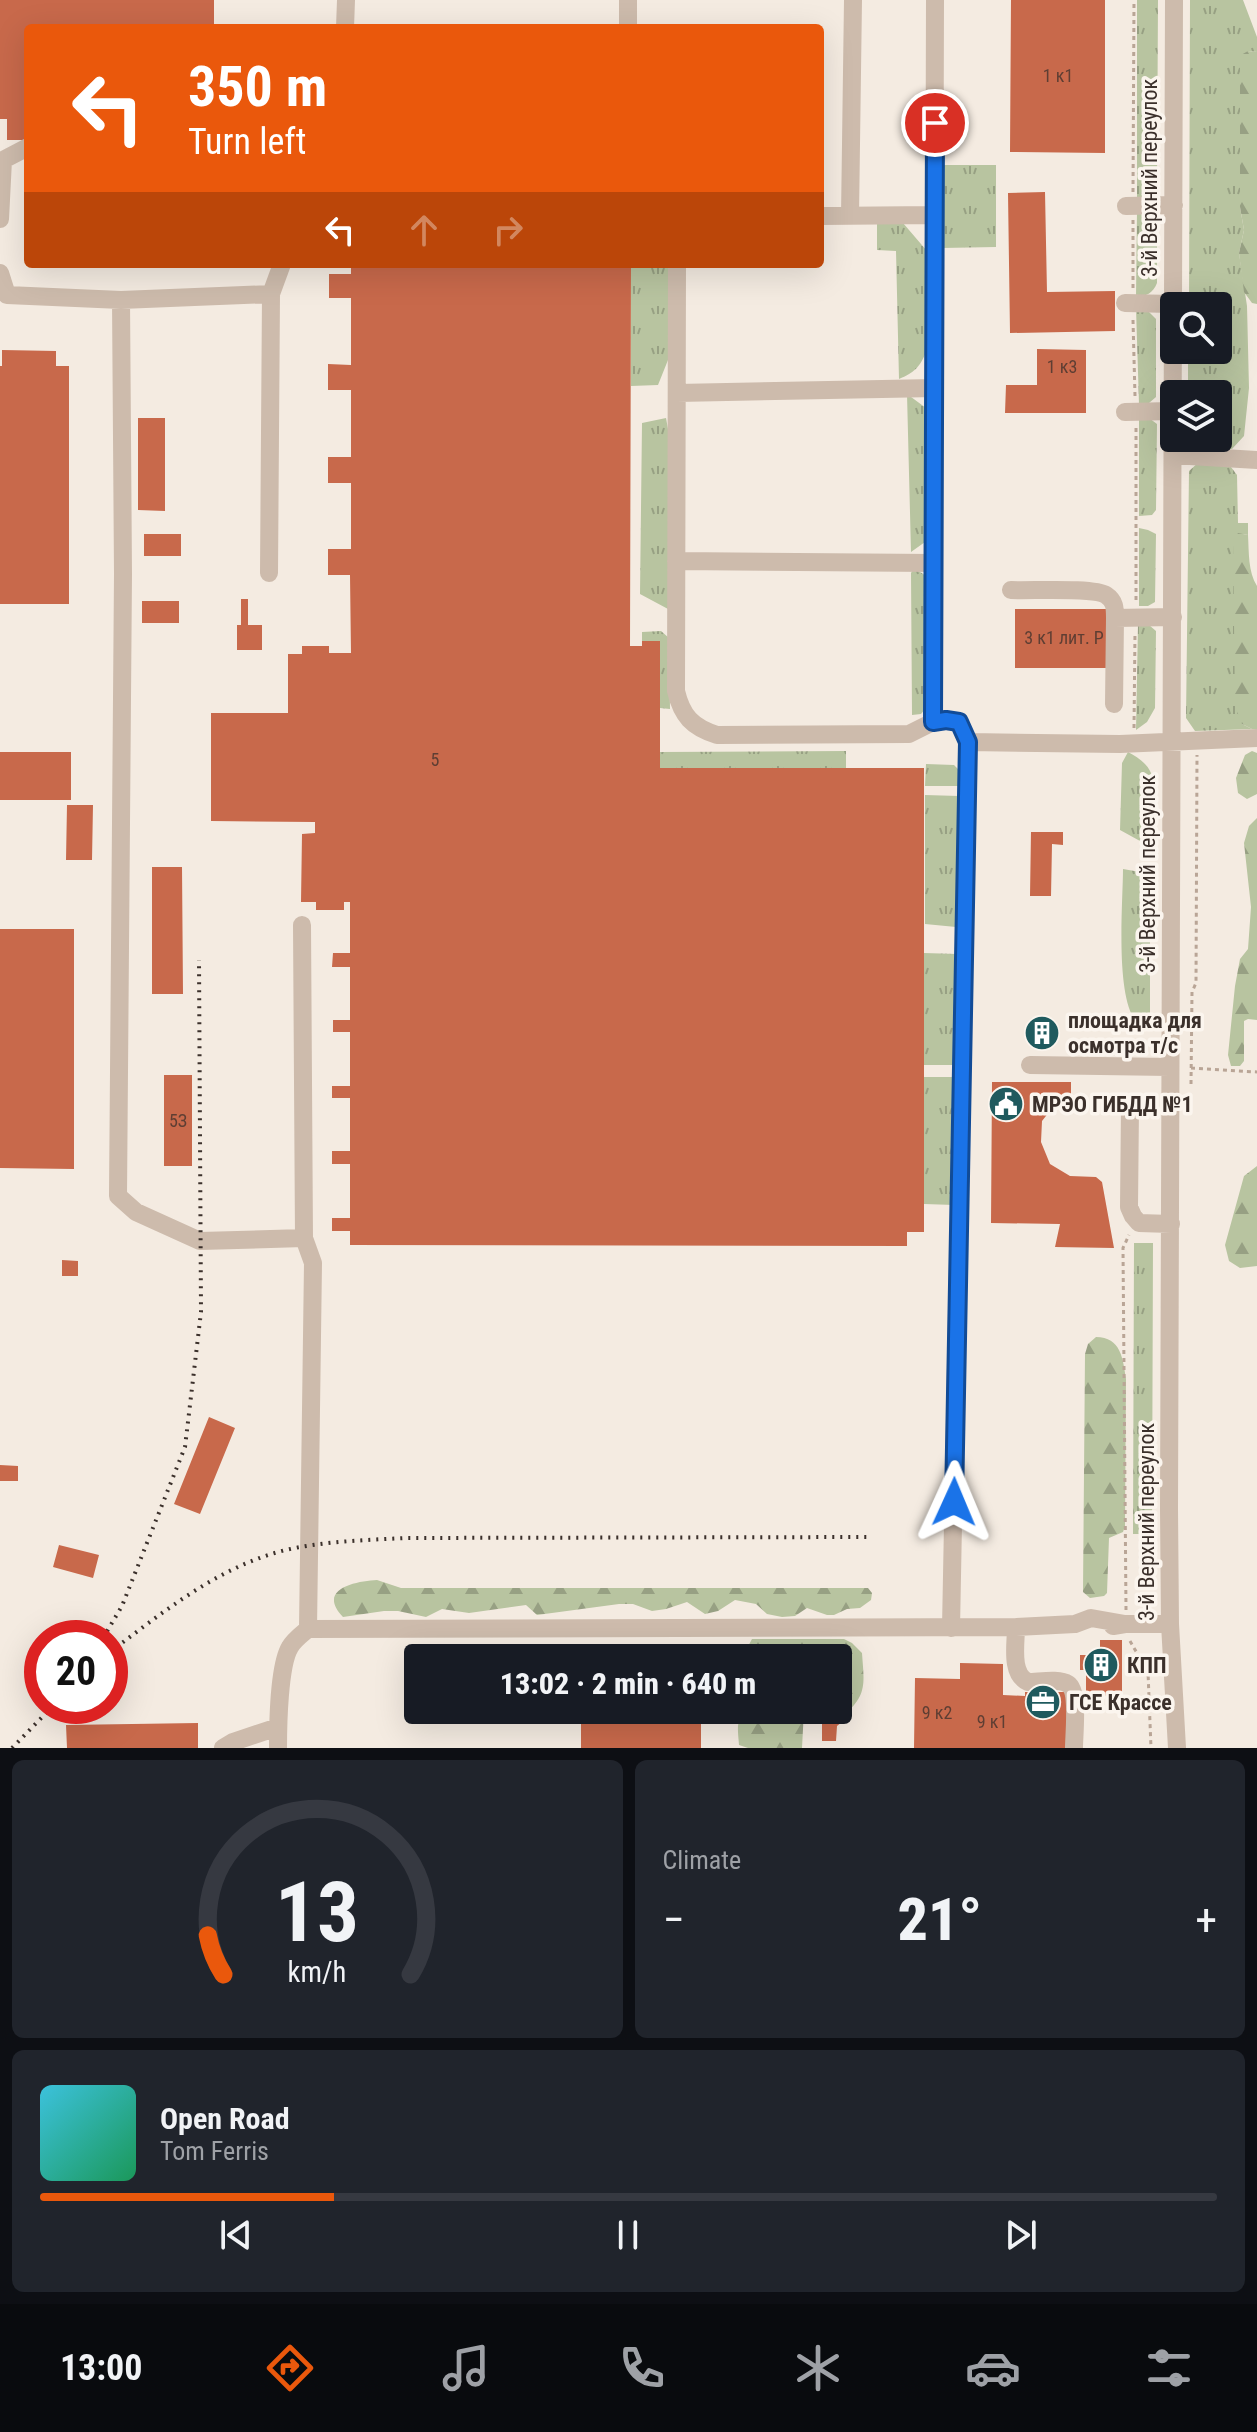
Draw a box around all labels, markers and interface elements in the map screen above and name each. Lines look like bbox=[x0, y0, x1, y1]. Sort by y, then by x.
text: 350 m bbox=[188, 54, 327, 120]
icon: left bbox=[56, 56, 160, 160]
house number: 1 к1 bbox=[1043, 65, 1073, 86]
street label: 3-й Верхний переулок bbox=[1137, 79, 1162, 277]
pin bbox=[901, 89, 969, 157]
icon: arrive bbox=[913, 101, 957, 145]
text: Turn left bbox=[188, 121, 306, 163]
icon: left bbox=[318, 208, 362, 252]
icon: ahead bbox=[402, 208, 446, 252]
icon: right bbox=[486, 208, 530, 252]
map controls bbox=[1160, 292, 1232, 452]
button: search bbox=[1160, 292, 1232, 364]
house number: 1 к3 bbox=[1047, 356, 1077, 377]
button: layers bbox=[1160, 380, 1232, 452]
house number: 3 к1 лит. Р bbox=[1024, 627, 1104, 648]
house number: 5 bbox=[431, 749, 440, 770]
street label: 3-й Верхний переулок bbox=[1135, 775, 1160, 973]
place label: площадка для осмотра т/с bbox=[1068, 1008, 1202, 1058]
building icon: площадка для осмотра т/с bbox=[1023, 1014, 1061, 1052]
public building icon: МРЭО ГИБДД №1 bbox=[987, 1085, 1025, 1123]
place label: МРЭО ГИБДД №1 bbox=[1032, 1092, 1193, 1117]
house number: 5З bbox=[169, 1110, 187, 1131]
street label: 3-й Верхний переулок bbox=[1134, 1423, 1159, 1621]
position arrow bbox=[912, 1460, 996, 1544]
speed limit sign: 20 bbox=[24, 1620, 128, 1724]
building icon: КПП bbox=[1082, 1646, 1120, 1684]
place label: КПП bbox=[1127, 1653, 1166, 1678]
text: 13:02 · 2 min · 640 m bbox=[500, 1666, 756, 1701]
office icon: ГСЕ Крассе bbox=[1024, 1683, 1062, 1721]
place label: ГСЕ Крассе bbox=[1069, 1690, 1172, 1715]
house number: 9 к2 bbox=[922, 1702, 952, 1723]
house number: 9 к1 bbox=[977, 1711, 1007, 1732]
text: Climate bbox=[663, 1845, 741, 1875]
text: 13 bbox=[275, 1864, 359, 1961]
text: 21° bbox=[898, 1884, 982, 1955]
text: − bbox=[663, 1894, 685, 1946]
text: + bbox=[1195, 1894, 1217, 1946]
text: km/h bbox=[288, 1955, 347, 1989]
text: Open Road bbox=[160, 2101, 290, 2136]
text: Tom Ferris bbox=[160, 2136, 269, 2166]
icon: previous bbox=[214, 2213, 258, 2257]
icon: pause bbox=[606, 2213, 650, 2257]
icon: next bbox=[999, 2213, 1043, 2257]
icon: directions bbox=[262, 2340, 318, 2396]
icon: music bbox=[438, 2340, 494, 2396]
icon: phone bbox=[614, 2340, 670, 2396]
icon: climate bbox=[790, 2340, 846, 2396]
icon: car bbox=[965, 2340, 1021, 2396]
icon: filters bbox=[1141, 2340, 1197, 2396]
text: 13:00 bbox=[60, 2347, 143, 2389]

